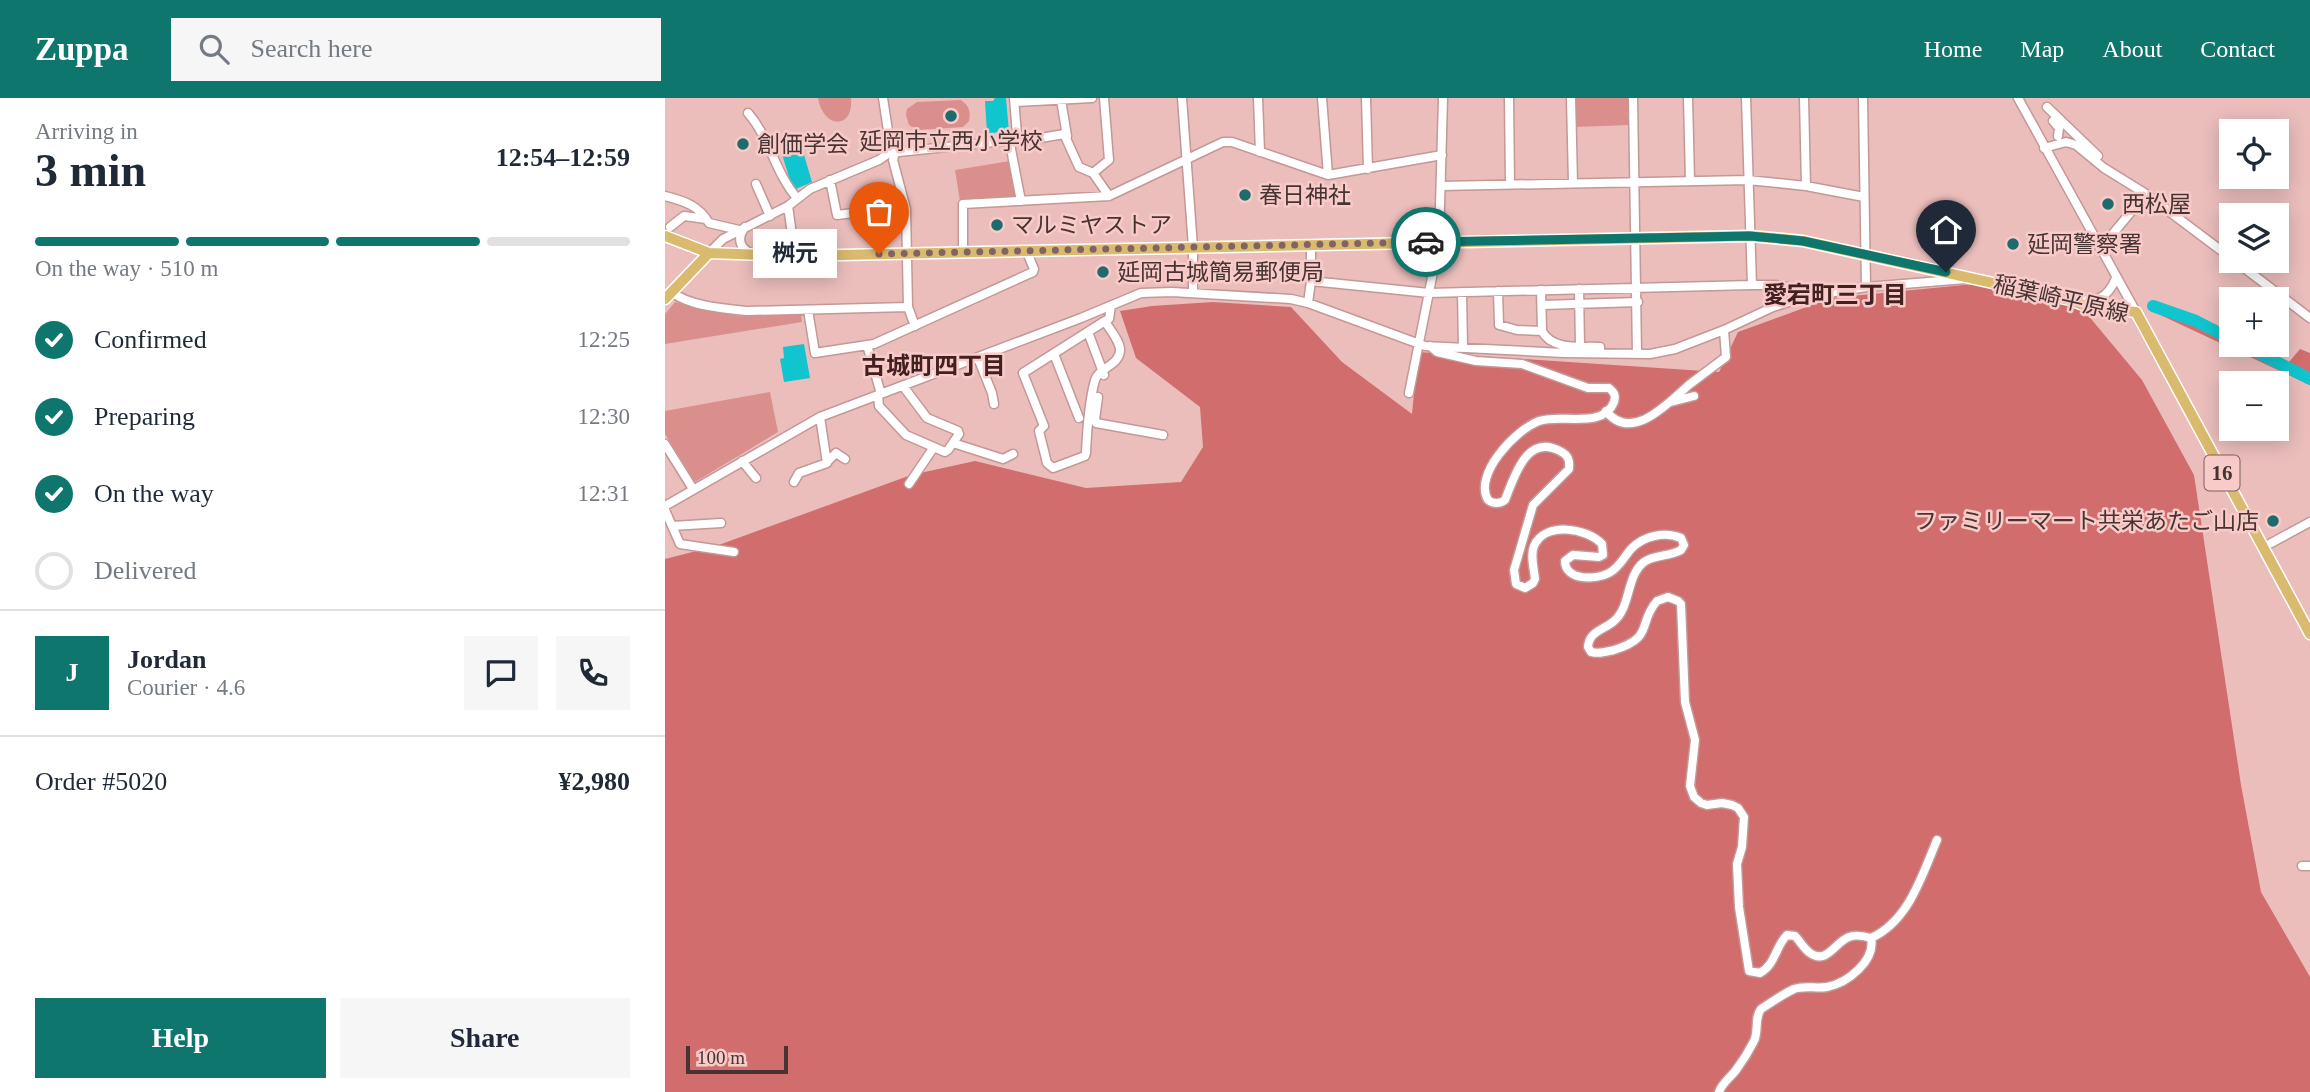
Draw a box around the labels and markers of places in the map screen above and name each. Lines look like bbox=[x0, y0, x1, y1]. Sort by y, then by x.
marker: 延岡市立西小学校 bbox=[943, 108, 959, 124]
place label: 延岡市立西小学校 bbox=[859, 129, 1043, 154]
place label: 創価学会 bbox=[757, 132, 849, 157]
marker: 創価学会 bbox=[735, 136, 751, 152]
pin bbox=[849, 182, 909, 254]
place label: 春日神社 bbox=[1259, 183, 1351, 208]
marker: 春日神社 bbox=[1237, 187, 1253, 203]
place label: 西松屋 bbox=[2122, 192, 2191, 217]
marker: 西松屋 bbox=[2100, 196, 2116, 212]
pin bbox=[1916, 200, 1976, 272]
place label: マルミヤストア bbox=[1011, 213, 1172, 238]
marker: マルミヤストア bbox=[989, 217, 1005, 233]
callout: 桝元 bbox=[753, 230, 837, 278]
place label: 延岡警察署 bbox=[2027, 232, 2142, 257]
marker: 延岡警察署 bbox=[2005, 236, 2021, 252]
place label: 延岡古城簡易郵便局 bbox=[1117, 260, 1324, 285]
marker: 延岡古城簡易郵便局 bbox=[1095, 264, 1111, 280]
place label: ファミリーマート共栄あたご山店 bbox=[1914, 509, 2259, 534]
marker: ファミリーマート共栄あたご山店 bbox=[2265, 513, 2281, 529]

